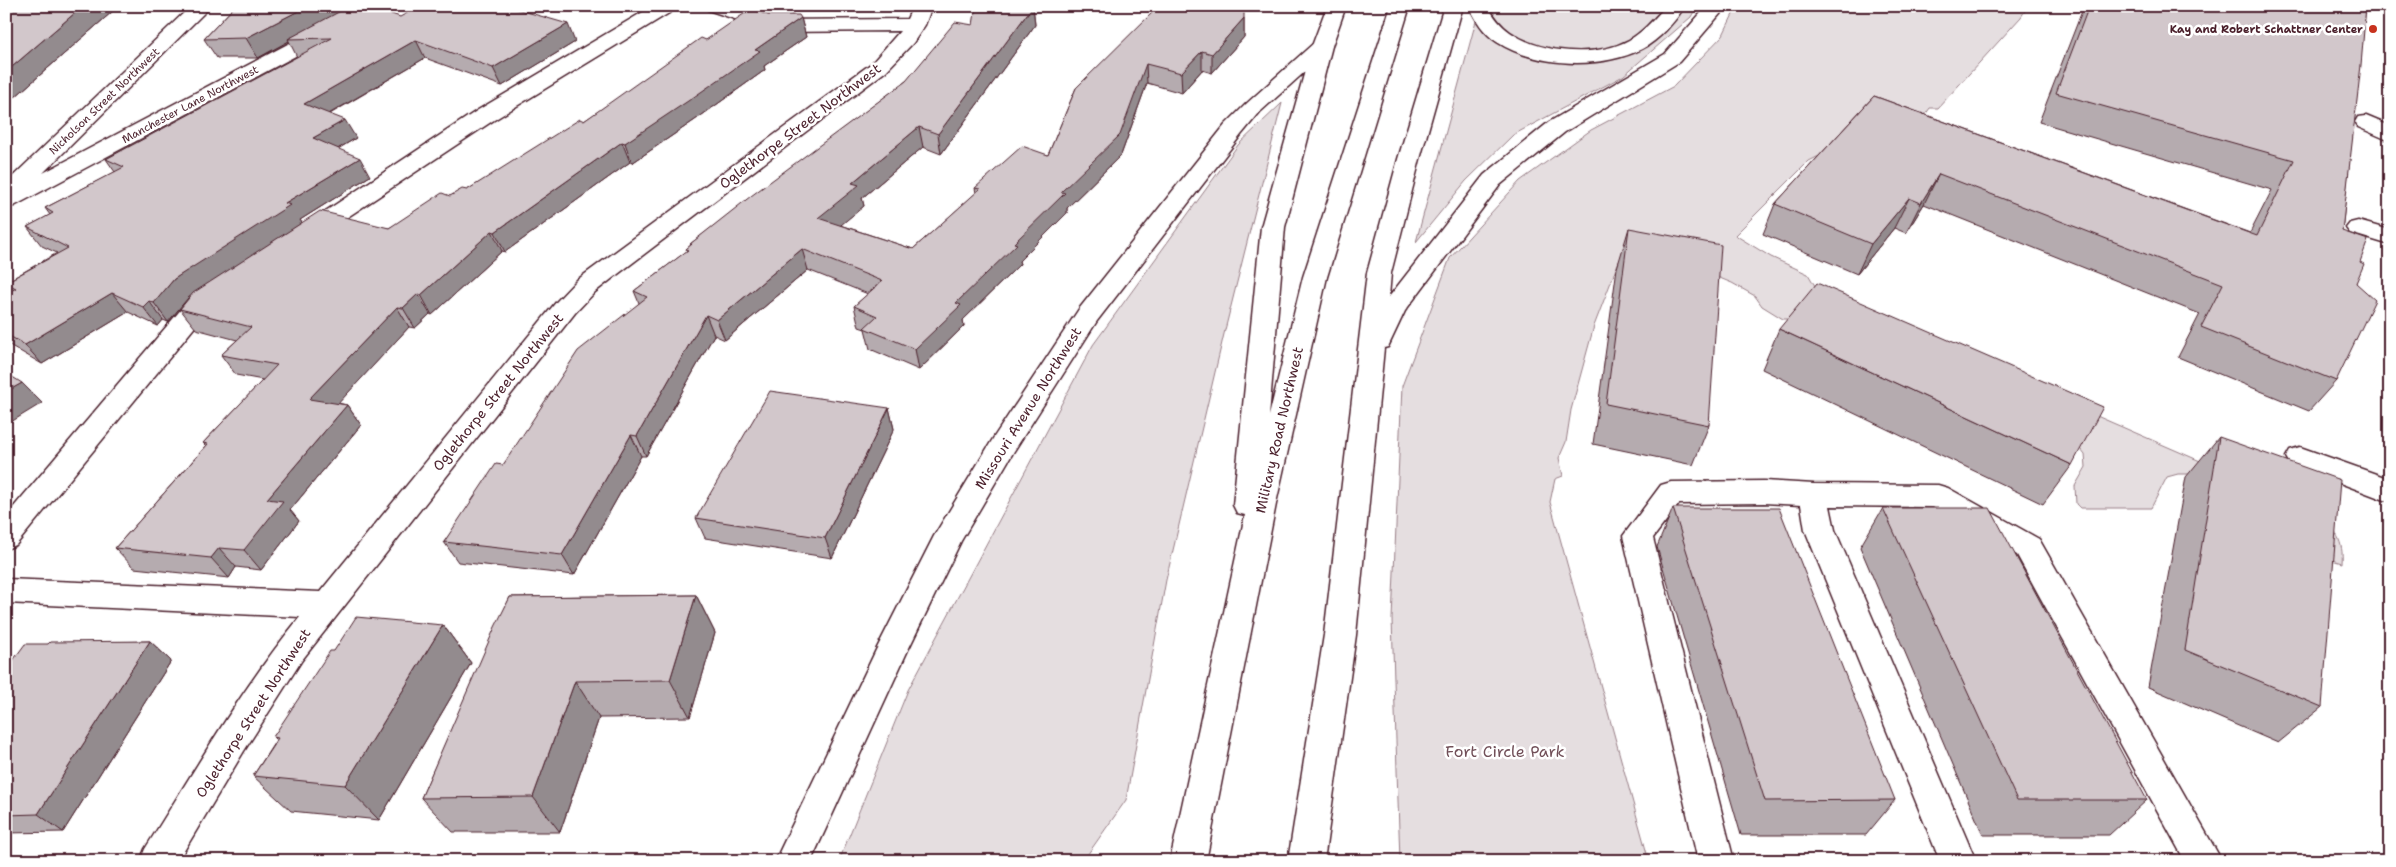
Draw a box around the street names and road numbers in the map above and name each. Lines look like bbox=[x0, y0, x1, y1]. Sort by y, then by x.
street label: Nicholson Street Northwest bbox=[46, 44, 163, 158]
street label: Oglethorpe Street Northwest bbox=[716, 59, 884, 193]
street label: Manchester Lane Northwest bbox=[119, 62, 261, 147]
street label: Oglethorpe Street Northwest bbox=[429, 309, 567, 475]
street label: Missouri Avenue Northwest bbox=[971, 324, 1085, 492]
street label: Military Road Northwest bbox=[1251, 345, 1307, 515]
street label: Oglethorpe Street Northwest bbox=[192, 625, 314, 801]

